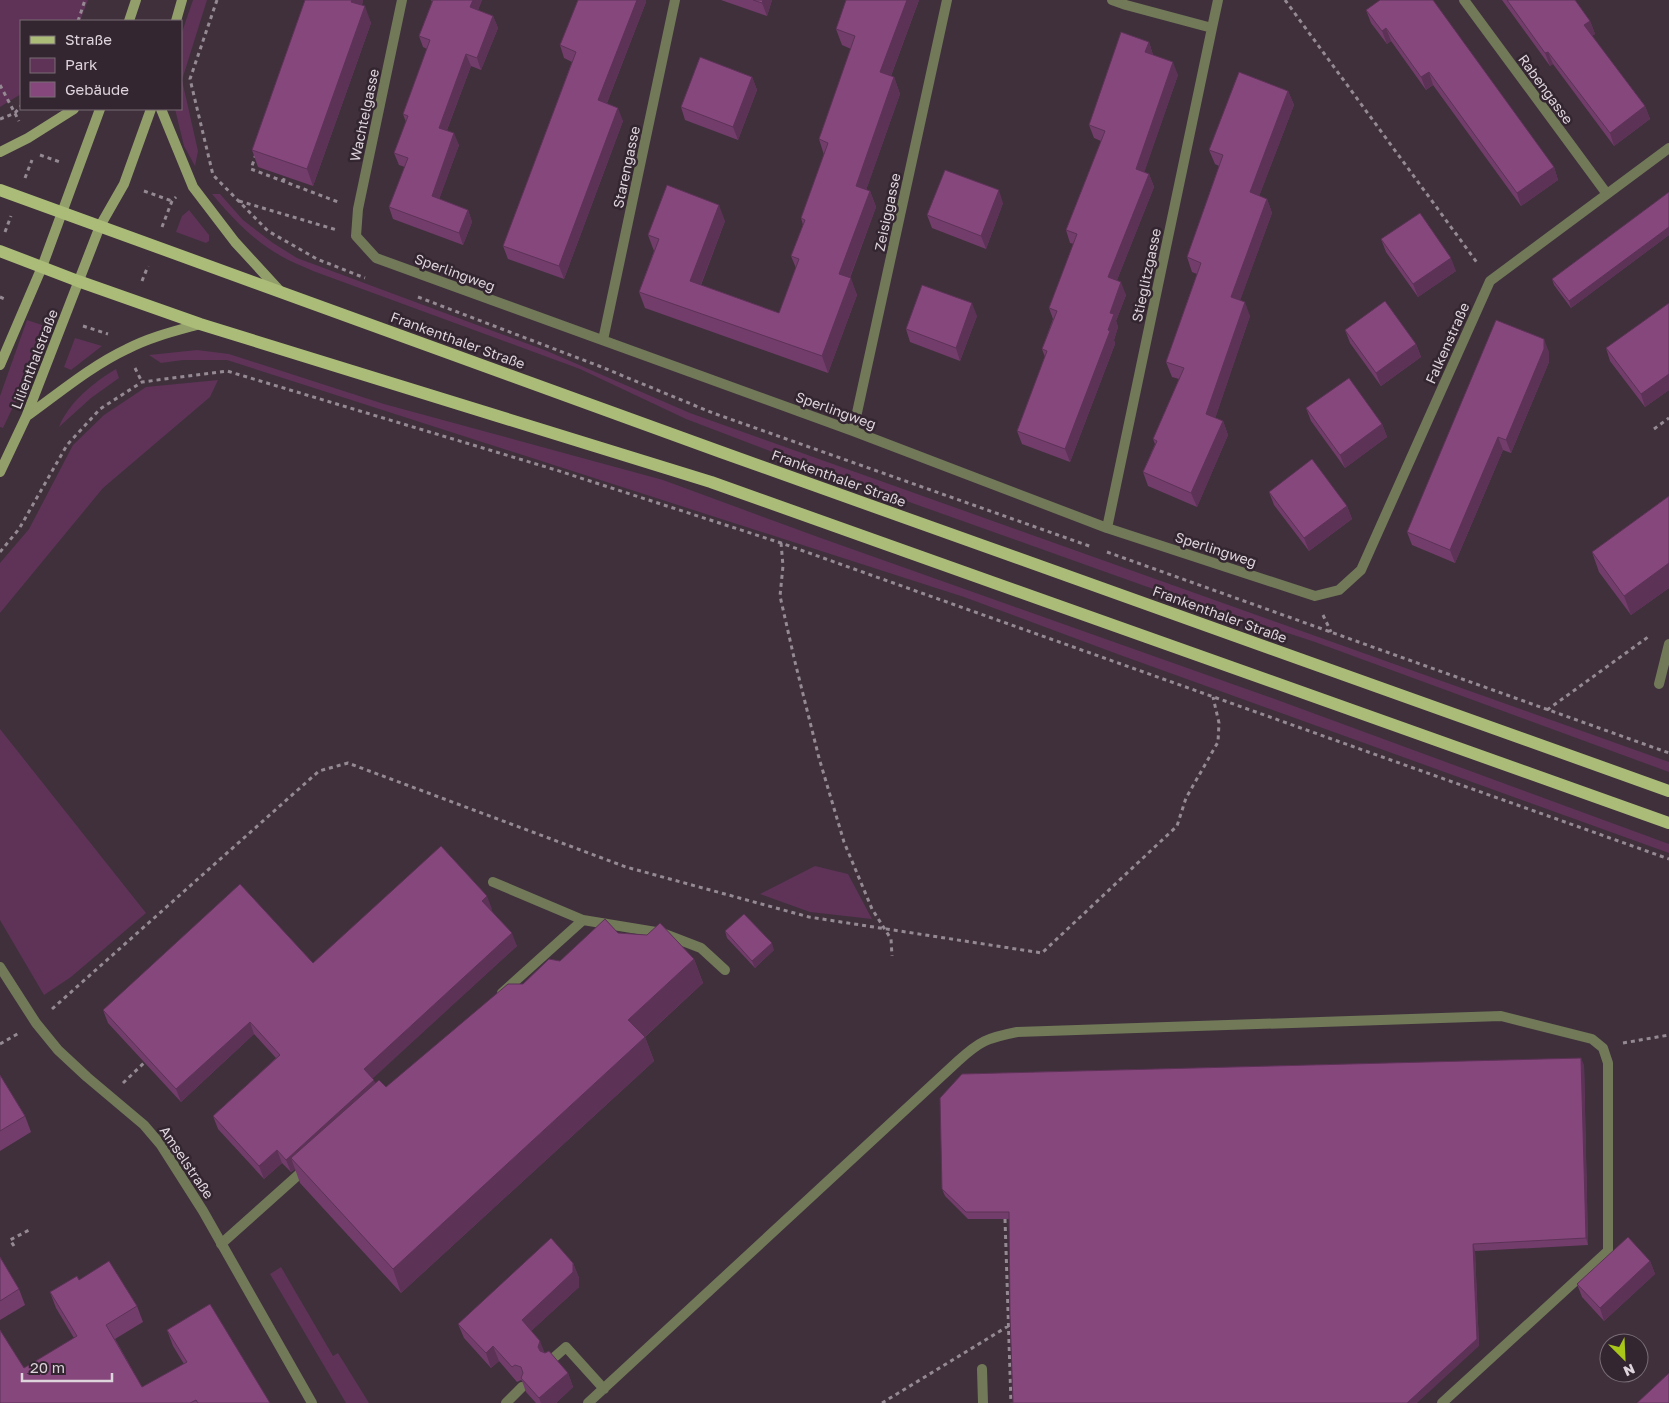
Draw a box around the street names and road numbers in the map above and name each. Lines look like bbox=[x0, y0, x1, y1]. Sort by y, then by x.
street label: Rabengasse bbox=[1515, 51, 1577, 127]
street label: Wachtelgasse bbox=[346, 67, 382, 163]
street label: Starengasse bbox=[609, 124, 643, 210]
street label: Zeisiggasse bbox=[870, 171, 904, 253]
street label: Stieglitzgasse bbox=[1128, 227, 1164, 323]
street label: Sperlingweg bbox=[412, 250, 498, 294]
street label: Falkenstraße bbox=[1421, 300, 1473, 386]
street label: Lilienthalstraße bbox=[7, 307, 61, 411]
street label: Frankenthaler Straße bbox=[389, 308, 527, 372]
street label: Sperlingweg bbox=[793, 388, 879, 432]
street label: Frankenthaler Straße bbox=[770, 446, 908, 510]
street label: Sperlingweg bbox=[1173, 528, 1259, 570]
street label: Frankenthaler Straße bbox=[1151, 582, 1289, 646]
street label: Amselstraße bbox=[156, 1122, 218, 1202]

